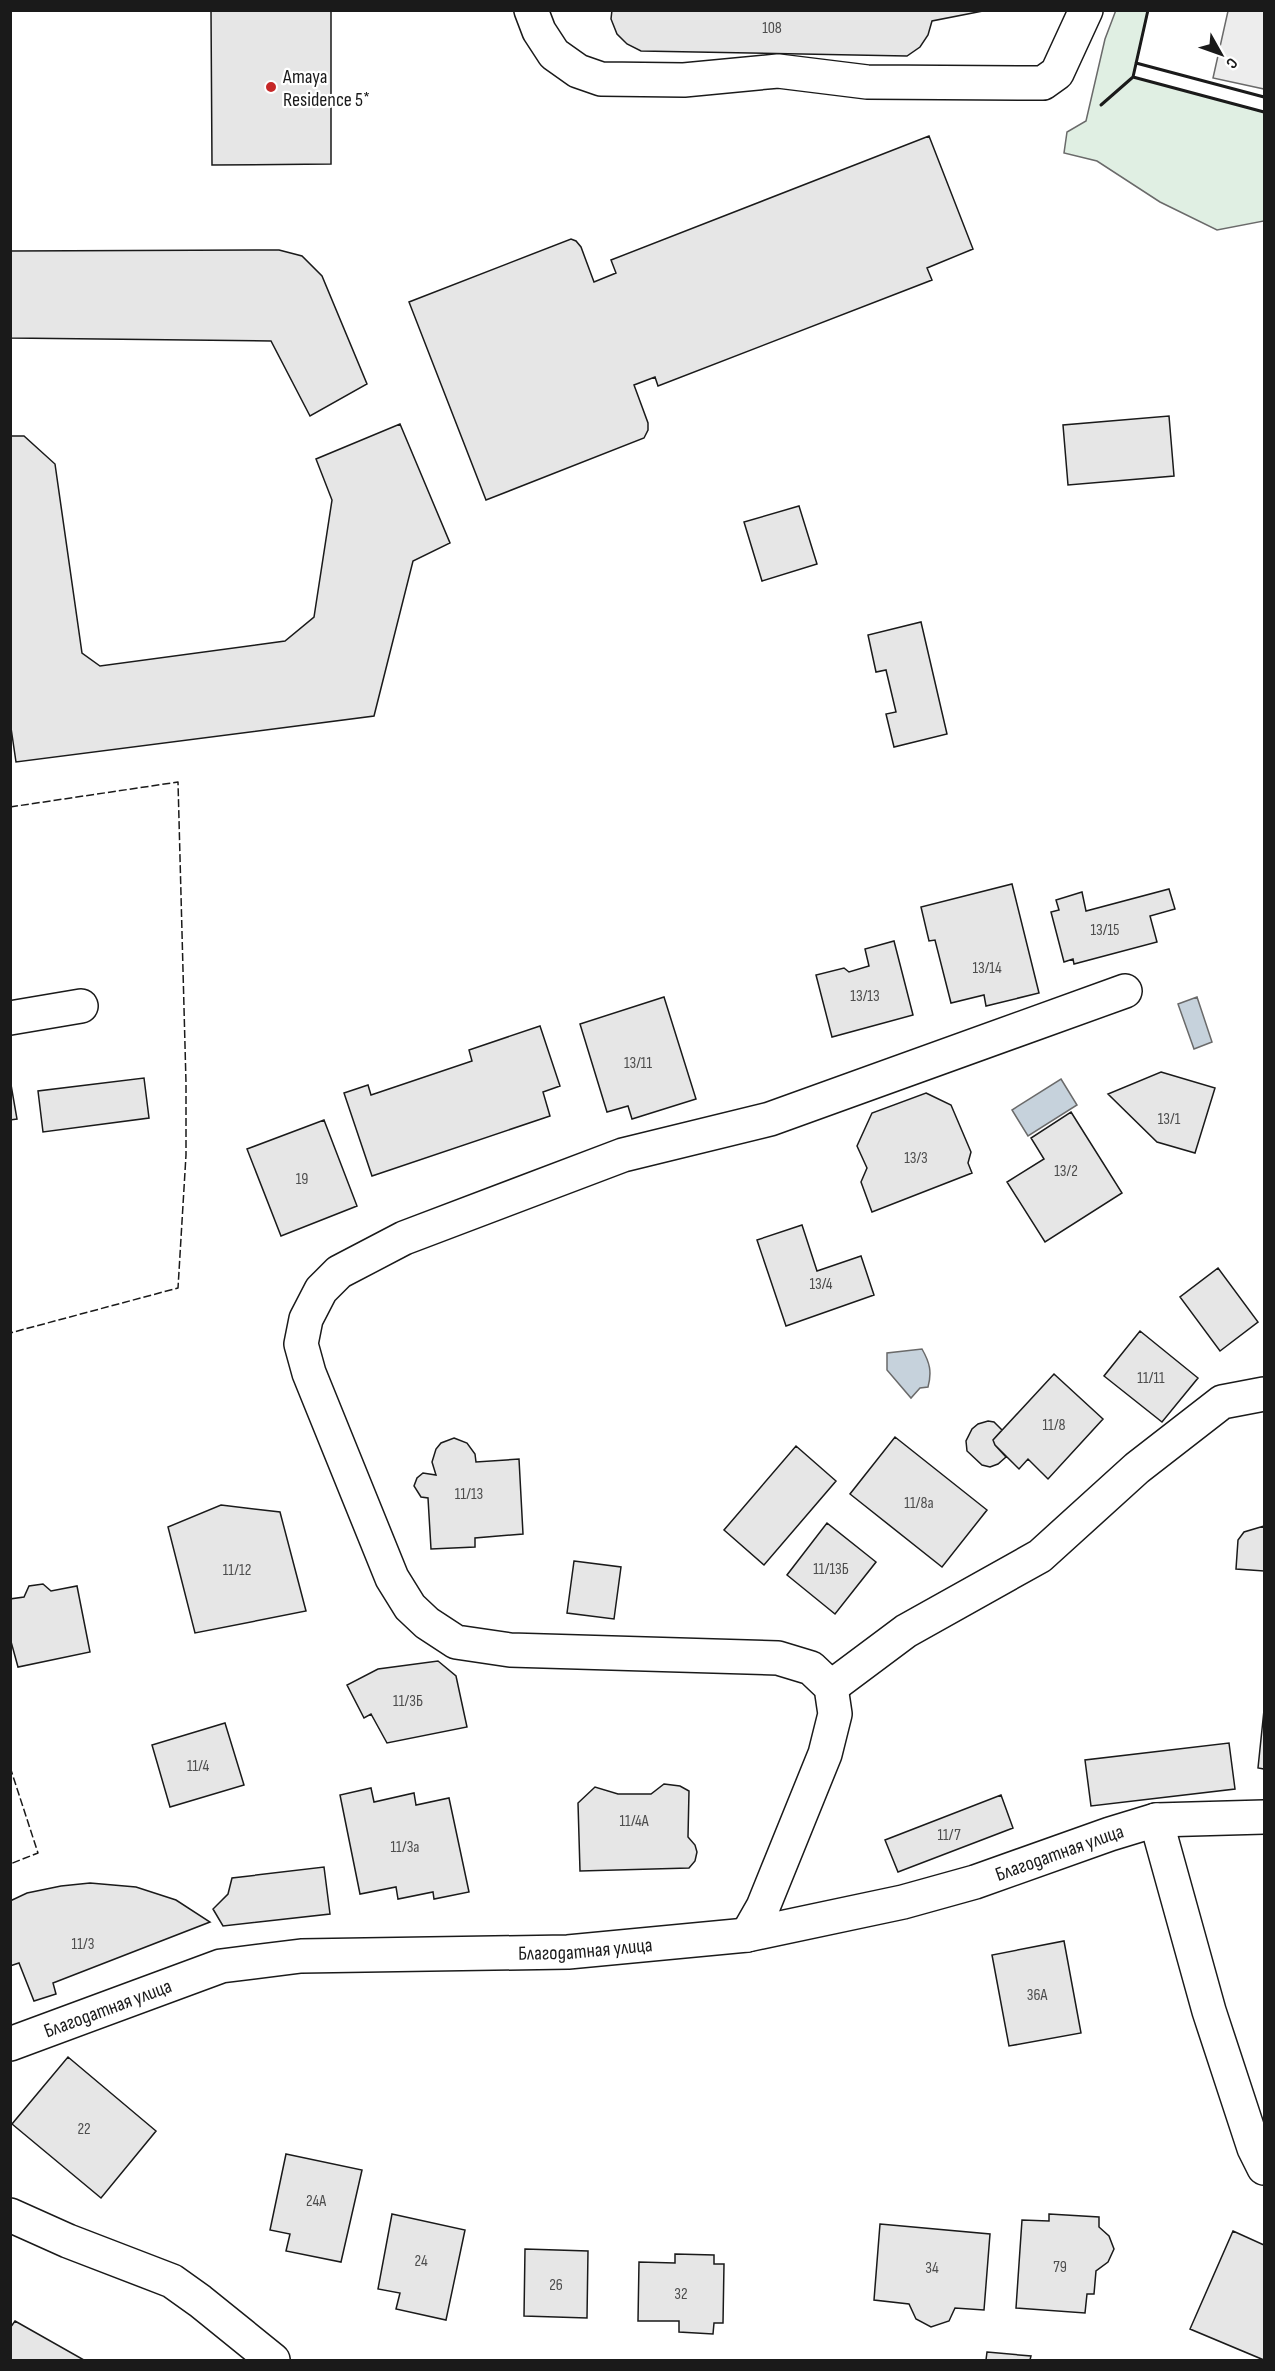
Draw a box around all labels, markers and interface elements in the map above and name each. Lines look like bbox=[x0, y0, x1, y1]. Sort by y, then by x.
house number: 108 bbox=[762, 19, 782, 38]
north arrow bbox=[1191, 24, 1251, 84]
text: С bbox=[1221, 53, 1241, 72]
place label: Amaya Residence 5* bbox=[282, 65, 370, 112]
marker: Amaya Residence 5* bbox=[264, 80, 278, 94]
house number: 13/15 bbox=[1091, 921, 1119, 940]
house number: 13/14 bbox=[972, 959, 1002, 978]
house number: 13/13 bbox=[850, 987, 880, 1006]
house number: 13/11 bbox=[624, 1054, 652, 1073]
house number: 13/1 bbox=[1158, 1110, 1181, 1129]
house number: 13/3 bbox=[904, 1149, 928, 1168]
house number: 13/2 bbox=[1054, 1162, 1078, 1181]
house number: 19 bbox=[296, 1170, 308, 1189]
house number: 13/4 bbox=[809, 1275, 833, 1294]
house number: 11/11 bbox=[1137, 1369, 1165, 1388]
house number: 11/8 bbox=[1042, 1416, 1066, 1435]
house number: 11/13 bbox=[455, 1485, 483, 1504]
house number: 11/8а bbox=[904, 1494, 934, 1513]
house number: 11/13Б bbox=[813, 1560, 849, 1579]
house number: 11/12 bbox=[223, 1561, 251, 1580]
house number: 11/3Б bbox=[393, 1692, 423, 1711]
house number: 11/4 bbox=[187, 1757, 209, 1776]
house number: 11/4А bbox=[619, 1812, 649, 1831]
street label: Благодатная улица bbox=[992, 1820, 1127, 1887]
house number: 11/7 bbox=[937, 1826, 961, 1845]
house number: 11/3а bbox=[391, 1838, 420, 1857]
street label: Благодатная улица bbox=[518, 1933, 653, 1966]
house number: 11/3 bbox=[72, 1935, 94, 1954]
street label: Благодатная улица bbox=[41, 1974, 175, 2043]
house number: 36А bbox=[1027, 1986, 1047, 2005]
house number: 22 bbox=[77, 2120, 91, 2139]
house number: 24А bbox=[306, 2192, 326, 2211]
house number: 24 bbox=[414, 2252, 428, 2271]
house number: 79 bbox=[1053, 2258, 1067, 2277]
house number: 34 bbox=[925, 2259, 939, 2278]
house number: 26 bbox=[549, 2276, 563, 2295]
house number: 32 bbox=[674, 2285, 688, 2304]

